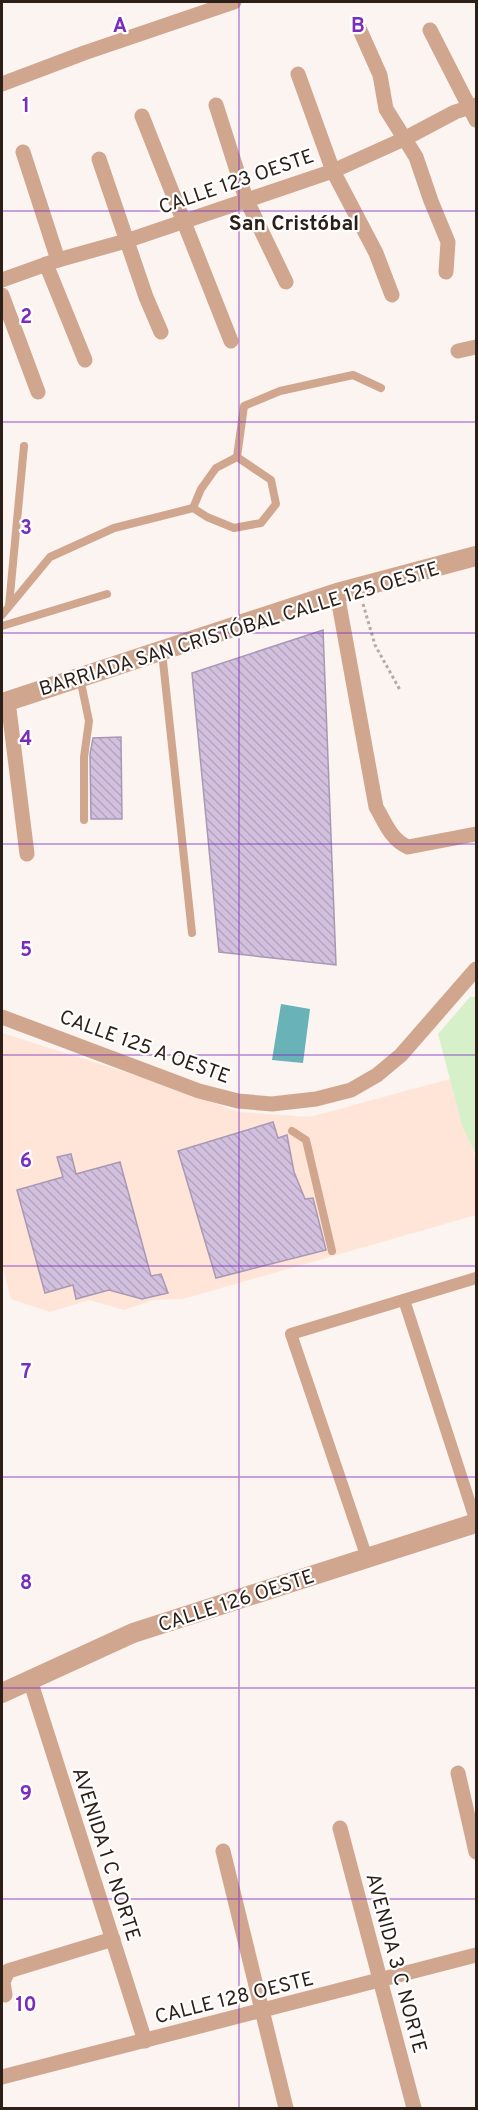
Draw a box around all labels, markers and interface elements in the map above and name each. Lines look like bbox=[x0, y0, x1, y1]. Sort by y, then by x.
text: A bbox=[113, 14, 127, 40]
text: B bbox=[351, 14, 365, 40]
text: 1 bbox=[22, 94, 30, 120]
street label: CALLE 123 OESTE bbox=[156, 144, 318, 222]
district label: San Cristóbal bbox=[229, 211, 359, 238]
text: 2 bbox=[20, 305, 32, 331]
text: 3 bbox=[20, 516, 32, 542]
street label: BARRIADA SAN CRISTÓBAL CALLE 125 OESTE bbox=[36, 555, 443, 703]
text: 4 bbox=[20, 727, 32, 753]
text: 5 bbox=[20, 938, 32, 964]
street label: CALLE 125 A OESTE bbox=[55, 1005, 233, 1091]
text: 6 bbox=[20, 1149, 32, 1175]
text: 7 bbox=[21, 1360, 31, 1386]
street label: CALLE 126 OESTE bbox=[155, 1564, 318, 1639]
text: 8 bbox=[20, 1571, 32, 1597]
street label: AVENIDA 1 C NORTE bbox=[65, 1765, 145, 1945]
text: 9 bbox=[20, 1782, 32, 1808]
street label: AVENIDA 3 C NORTE bbox=[358, 1871, 432, 2057]
street label: CALLE 128 OESTE bbox=[152, 1967, 317, 2031]
text: 10 bbox=[15, 1993, 37, 2019]

